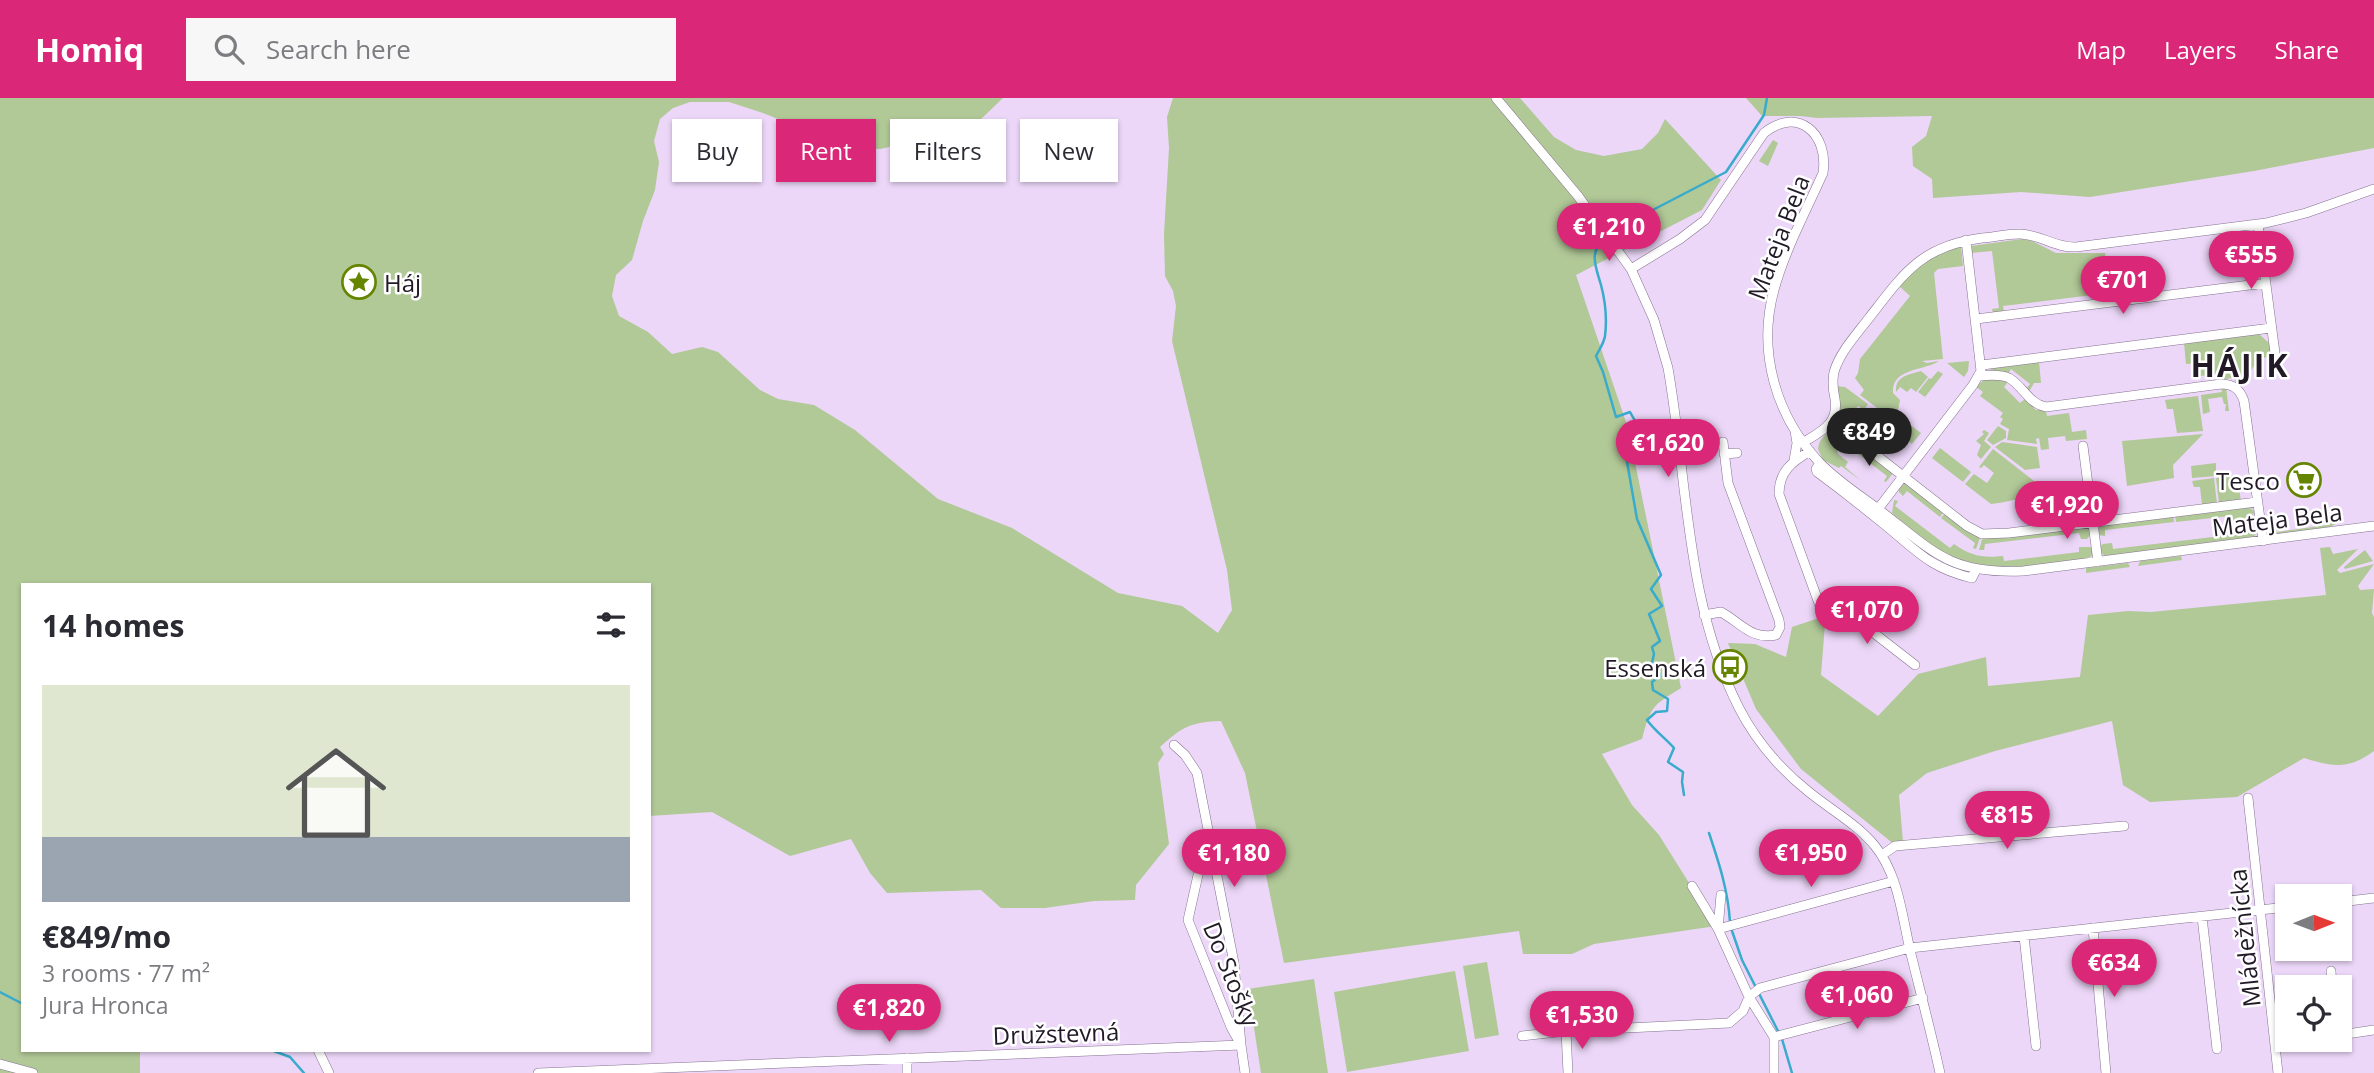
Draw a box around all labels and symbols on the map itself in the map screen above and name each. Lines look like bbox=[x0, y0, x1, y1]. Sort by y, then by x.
street label: Mateja Bela bbox=[1739, 170, 1817, 304]
pin: €1,210 bbox=[1552, 204, 1666, 263]
pin: €555 bbox=[2210, 232, 2292, 291]
pin: €701 bbox=[2082, 256, 2164, 316]
place icon: Háj bbox=[340, 263, 378, 301]
place label: Háj bbox=[384, 266, 421, 299]
district label: HÁJIK bbox=[2191, 343, 2290, 386]
pin: €849 bbox=[1828, 408, 1910, 468]
pin: €1,620 bbox=[1611, 420, 1725, 479]
supermarket icon: Tesco bbox=[2285, 461, 2323, 499]
place label: Tesco bbox=[2216, 464, 2280, 497]
pin: €1,920 bbox=[2010, 482, 2124, 541]
street label: Mateja Bela bbox=[2210, 495, 2344, 543]
pin: €1,070 bbox=[1810, 587, 1924, 646]
bus stop icon: Essenská bbox=[1711, 648, 1749, 686]
place label: Essenská bbox=[1604, 651, 1706, 684]
pin: €815 bbox=[1966, 792, 2048, 851]
pin: €1,180 bbox=[1177, 830, 1291, 889]
pin: €1,950 bbox=[1754, 830, 1868, 889]
street label: Mládežnícka bbox=[2220, 867, 2268, 1009]
north arrow bbox=[2275, 884, 2352, 961]
street label: Do Stošky bbox=[1196, 917, 1268, 1032]
pin: €634 bbox=[2073, 940, 2155, 999]
pin: €1,060 bbox=[1800, 972, 1914, 1031]
pin: €1,820 bbox=[832, 984, 946, 1044]
pin: €1,530 bbox=[1525, 992, 1639, 1051]
street label: Družstevná bbox=[992, 1014, 1120, 1052]

